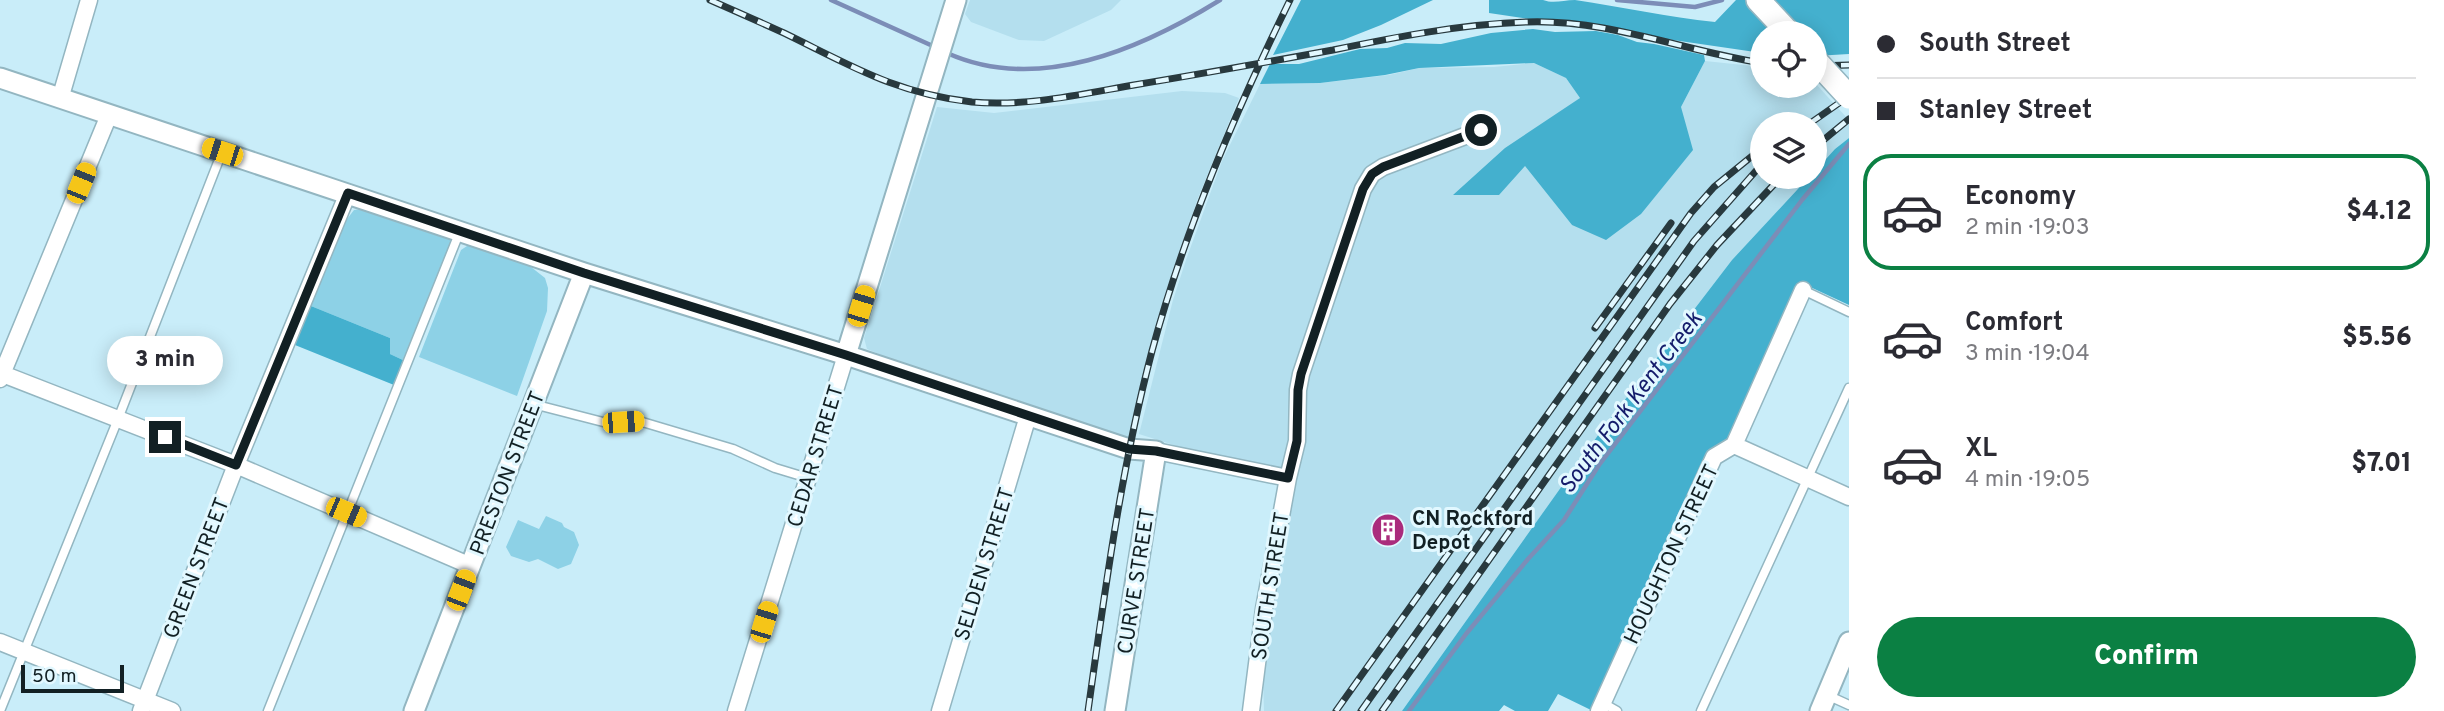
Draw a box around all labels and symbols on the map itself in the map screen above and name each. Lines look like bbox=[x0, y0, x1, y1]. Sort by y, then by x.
route start bbox=[1465, 114, 1497, 146]
car bbox=[199, 136, 246, 168]
car bbox=[64, 160, 99, 206]
car bbox=[845, 283, 878, 329]
water label: South Fork Kent Creek bbox=[1554, 306, 1710, 500]
callout: 3 min bbox=[107, 336, 223, 384]
street label: CEDAR STREET bbox=[782, 382, 851, 531]
street label: PRESTON STREET bbox=[465, 388, 552, 559]
car bbox=[602, 410, 645, 434]
route end bbox=[149, 421, 181, 453]
street label: HOUGHTON STREET bbox=[1619, 460, 1726, 649]
street label: SELDEN STREET bbox=[949, 485, 1022, 644]
street label: GREEN STREET bbox=[158, 494, 237, 643]
car bbox=[323, 494, 370, 530]
street label: CURVE STREET bbox=[1113, 506, 1162, 656]
place label: CN Rockford Depot bbox=[1412, 506, 1533, 557]
street label: SOUTH STREET bbox=[1246, 510, 1297, 662]
building icon: CN Rockford Depot bbox=[1369, 511, 1407, 549]
car bbox=[444, 567, 479, 613]
car bbox=[748, 599, 781, 645]
scale bar bbox=[21, 662, 124, 694]

